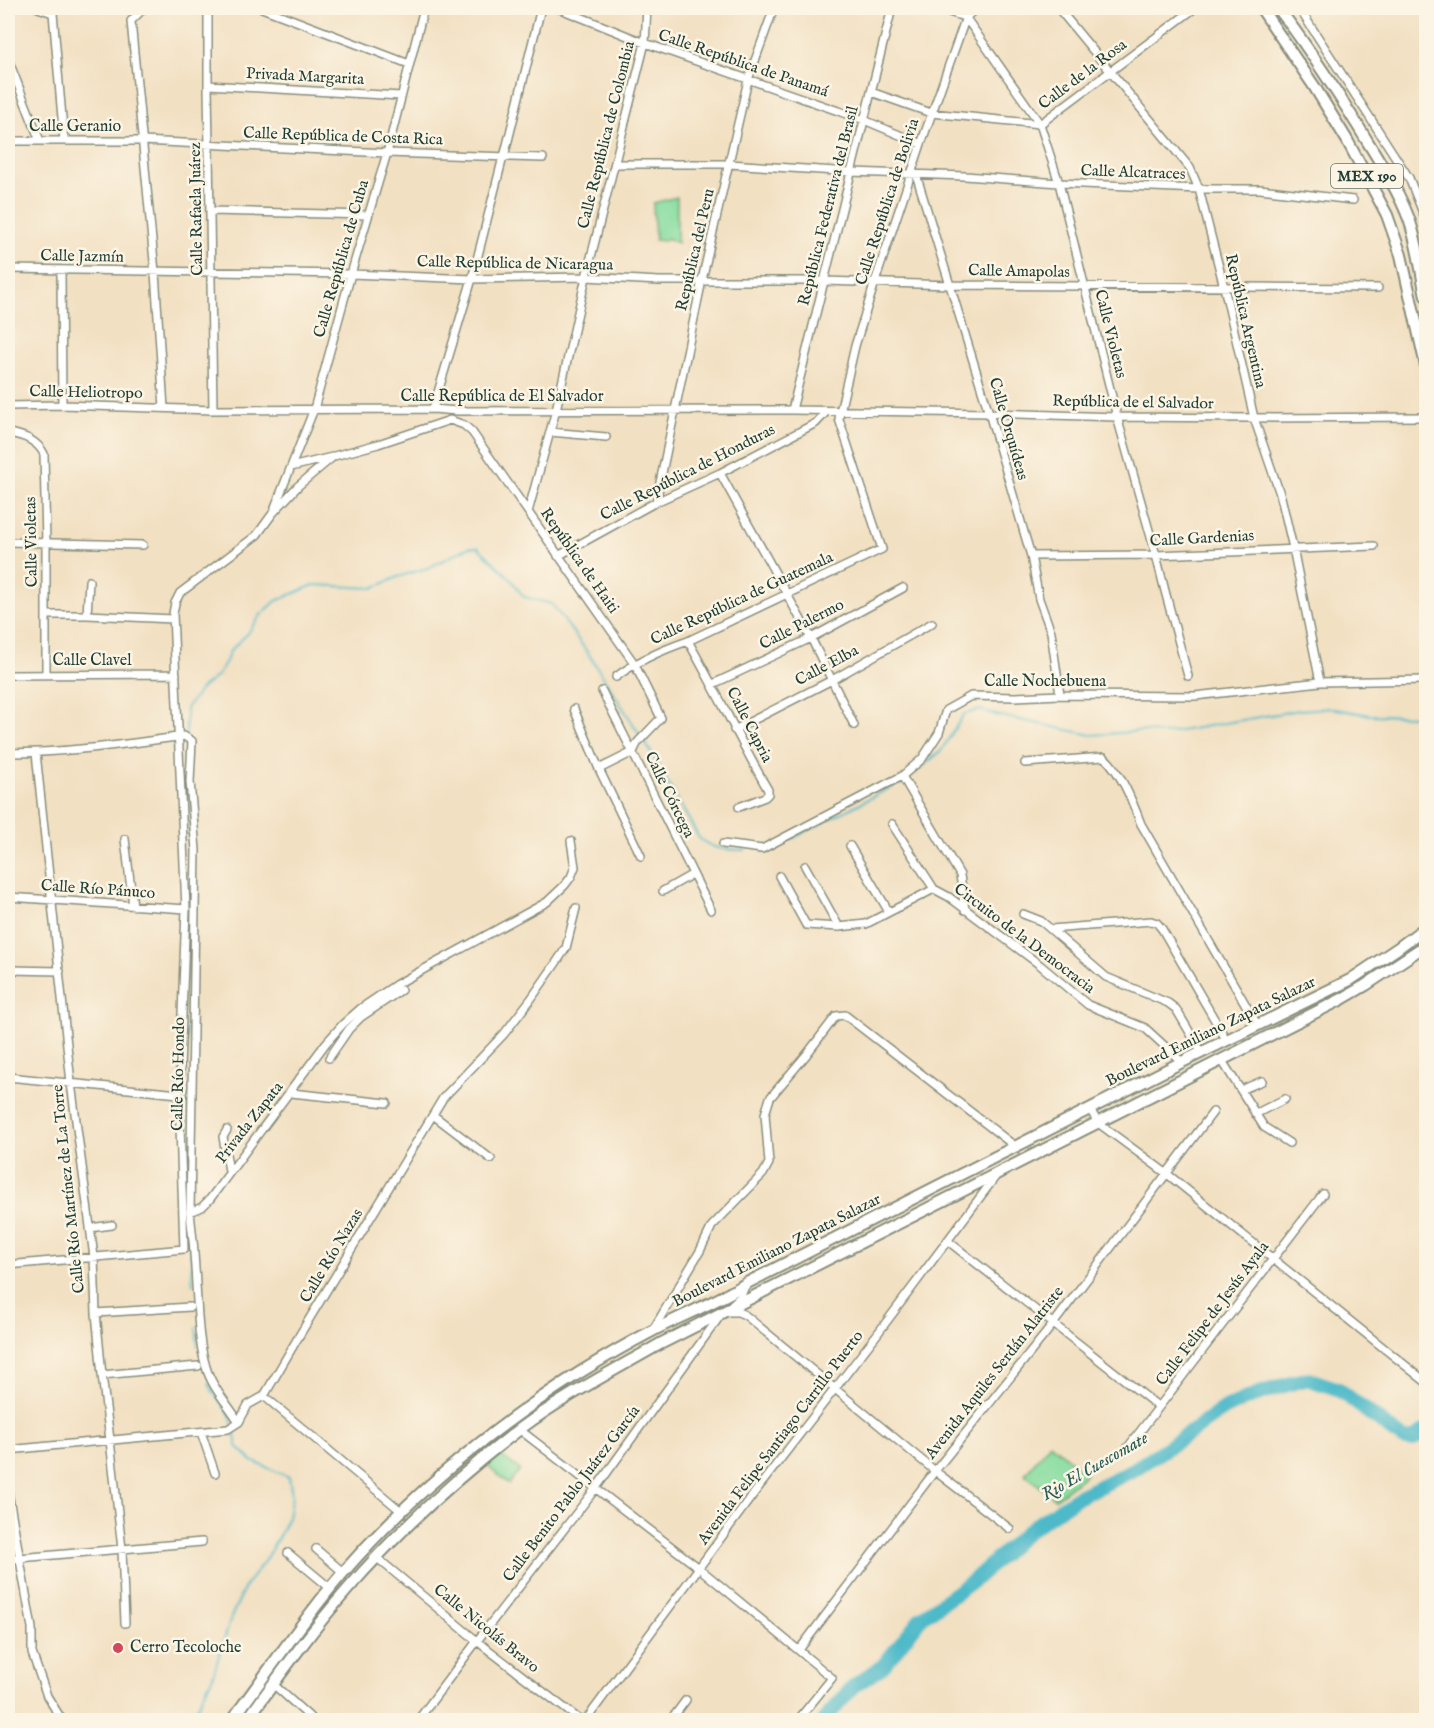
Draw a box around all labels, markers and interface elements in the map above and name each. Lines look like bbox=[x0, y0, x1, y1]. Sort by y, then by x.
street label: Calle República de Panamá bbox=[655, 25, 831, 103]
street label: Calle de la Rosa bbox=[1035, 35, 1131, 115]
street label: Calle República de Colombia bbox=[574, 39, 640, 231]
street label: Privada Margarita bbox=[245, 64, 365, 90]
street label: República Federativa del Brasil bbox=[794, 103, 864, 308]
street label: Calle República de Bolivia bbox=[852, 116, 924, 288]
street label: Calle Geranio bbox=[29, 117, 121, 137]
street label: Calle República de Costa Rica bbox=[243, 124, 443, 150]
street label: Calle Rafaela Juárez bbox=[186, 142, 208, 276]
street label: Calle Alcatraces bbox=[1080, 161, 1186, 185]
road number: MEX 190 bbox=[1331, 164, 1403, 188]
street label: Calle República de Cuba bbox=[310, 178, 374, 340]
street label: República del Peru bbox=[672, 187, 720, 313]
street label: Calle Jazmín bbox=[40, 246, 124, 268]
street label: Calle República de Nicaragua bbox=[417, 252, 613, 276]
street label: República Argentina bbox=[1220, 252, 1270, 390]
street label: Calle Amapolas bbox=[968, 261, 1071, 283]
street label: Calle Violetas bbox=[1089, 288, 1131, 381]
street label: Calle Orquídeas bbox=[984, 375, 1032, 483]
street label: Calle Heliotropo bbox=[29, 382, 143, 404]
street label: Calle República de El Salvador bbox=[400, 387, 604, 407]
street label: República de el Salvador bbox=[1052, 392, 1214, 414]
street label: Calle República de Honduras bbox=[597, 420, 779, 526]
street label: Calle Violetas bbox=[21, 496, 43, 588]
street label: República de Haiti bbox=[535, 504, 623, 618]
street label: Calle Gardenias bbox=[1149, 526, 1255, 552]
street label: Calle República de Guatemala bbox=[647, 548, 837, 650]
street label: Calle Palermo bbox=[756, 595, 848, 655]
street label: Calle Elba bbox=[792, 641, 862, 691]
street label: Calle Clavel bbox=[52, 651, 132, 671]
street label: Calle Nochebuena bbox=[984, 672, 1106, 692]
street label: Calle Capria bbox=[721, 684, 777, 766]
street label: Calle Córcega bbox=[640, 749, 699, 842]
street label: Calle Río Pánuco bbox=[40, 876, 156, 904]
street label: Circuito de la Democracia bbox=[950, 879, 1099, 999]
street label: Boulevard Emiliano Zapata Salazar bbox=[1103, 972, 1319, 1092]
street label: Calle Río Hondo bbox=[168, 1016, 190, 1131]
street label: Privada Zapata bbox=[212, 1078, 288, 1168]
street label: Calle Río Martínez de La Torre bbox=[48, 1084, 90, 1294]
street label: Boulevard Emiliano Zapata Salazar bbox=[669, 1190, 885, 1312]
street label: Calle Río Nazas bbox=[296, 1205, 368, 1307]
street label: Calle Felipe de Jesús Ayala bbox=[1152, 1238, 1274, 1390]
street label: Avenida Aquiles Serdán Alatriste bbox=[921, 1283, 1069, 1464]
street label: Avenida Felipe Santiago Carrillo Puerto bbox=[693, 1327, 868, 1550]
street label: Calle Benito Pablo Juárez García bbox=[499, 1402, 645, 1586]
water label: Rio El Cuescomate bbox=[1037, 1427, 1153, 1507]
street label: Calle Nicolás Bravo bbox=[429, 1580, 543, 1678]
place label: Cerro Tecoloche bbox=[130, 1638, 241, 1658]
marker: Cerro Tecoloche bbox=[111, 1641, 125, 1655]

